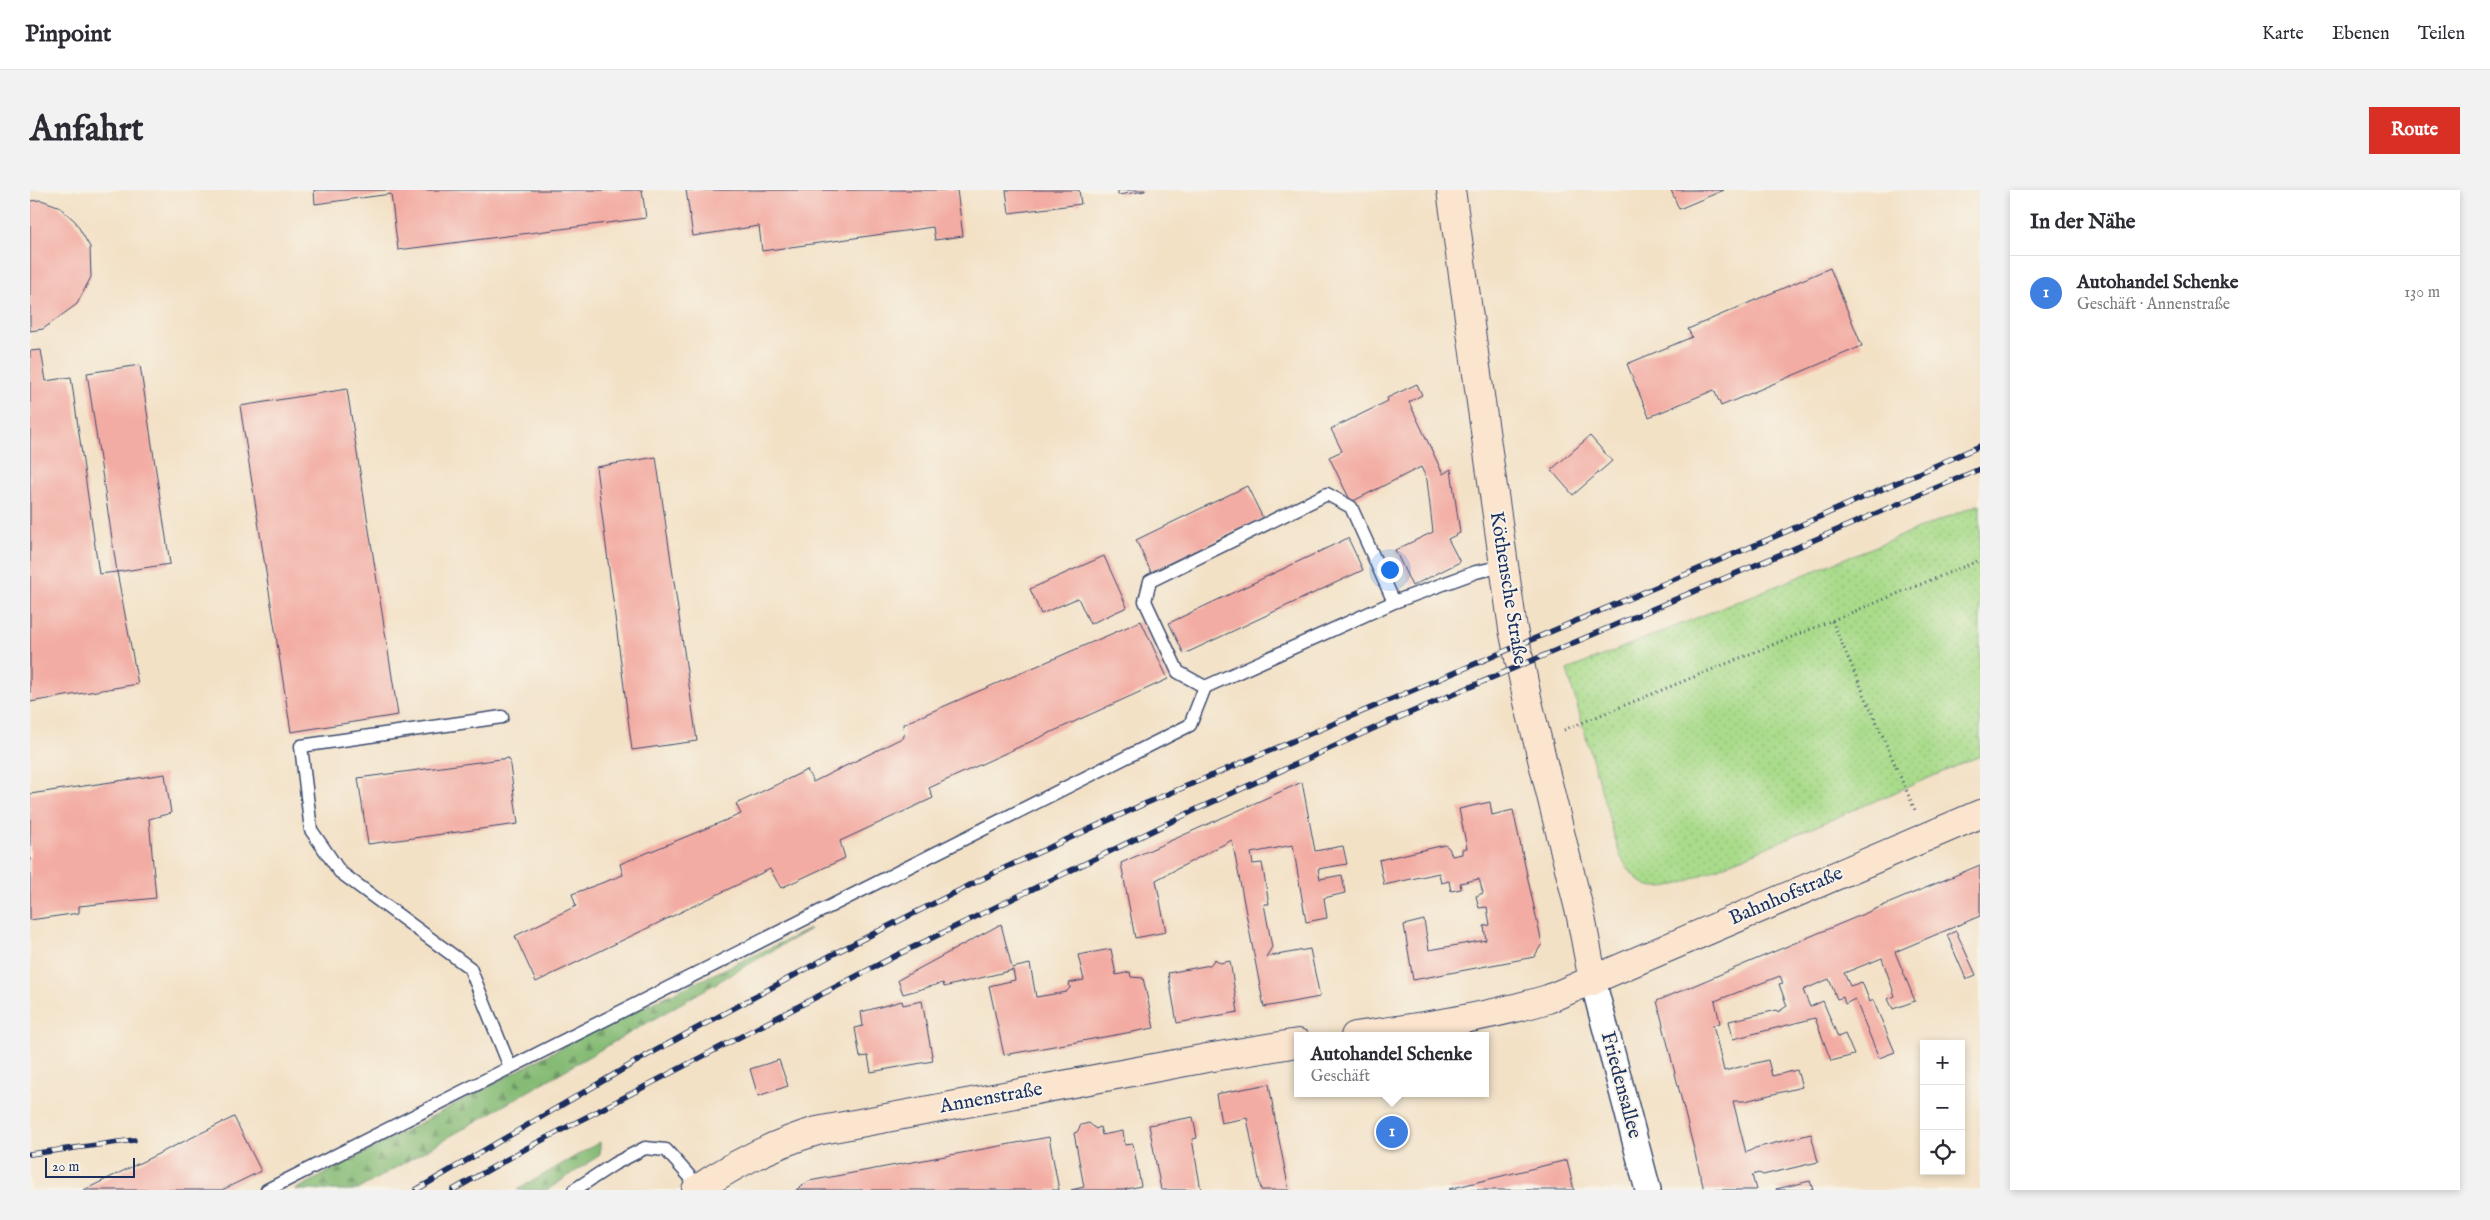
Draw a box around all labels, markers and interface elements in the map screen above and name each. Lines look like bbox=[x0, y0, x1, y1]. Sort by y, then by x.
text: Pinpoint bbox=[25, 19, 111, 50]
text: Karte bbox=[2262, 23, 2304, 46]
text: Ebenen bbox=[2332, 23, 2390, 46]
text: Teilen bbox=[2418, 23, 2465, 46]
button: Route bbox=[2369, 107, 2460, 154]
text: Anfahrt bbox=[30, 108, 144, 153]
text: In der Nähe bbox=[2030, 209, 2136, 236]
text: Autohandel Schenke bbox=[2077, 271, 2239, 295]
text: 1 bbox=[2043, 283, 2049, 303]
text: 130 m bbox=[2404, 283, 2440, 303]
text: Geschäft · Annenstraße bbox=[2077, 295, 2230, 315]
street label: Köthensche Straße bbox=[1484, 510, 1532, 666]
your location bbox=[1377, 557, 1403, 583]
street label: Bahnhofstraße bbox=[1725, 861, 1847, 931]
street label: Friedensallee bbox=[1595, 1029, 1647, 1141]
popup bbox=[1294, 1032, 1489, 1097]
map controls bbox=[1920, 1040, 1965, 1175]
button: + bbox=[1920, 1040, 1965, 1085]
text: Autohandel Schenke bbox=[1311, 1043, 1472, 1067]
text: Geschäft bbox=[1311, 1067, 1370, 1087]
street label: Annenstraße bbox=[937, 1077, 1044, 1120]
button: − bbox=[1920, 1085, 1965, 1130]
pin: 1 bbox=[1376, 1113, 1408, 1151]
button: locate bbox=[1920, 1130, 1965, 1175]
scale bar bbox=[45, 1155, 135, 1178]
text: 20 m bbox=[52, 1158, 79, 1176]

